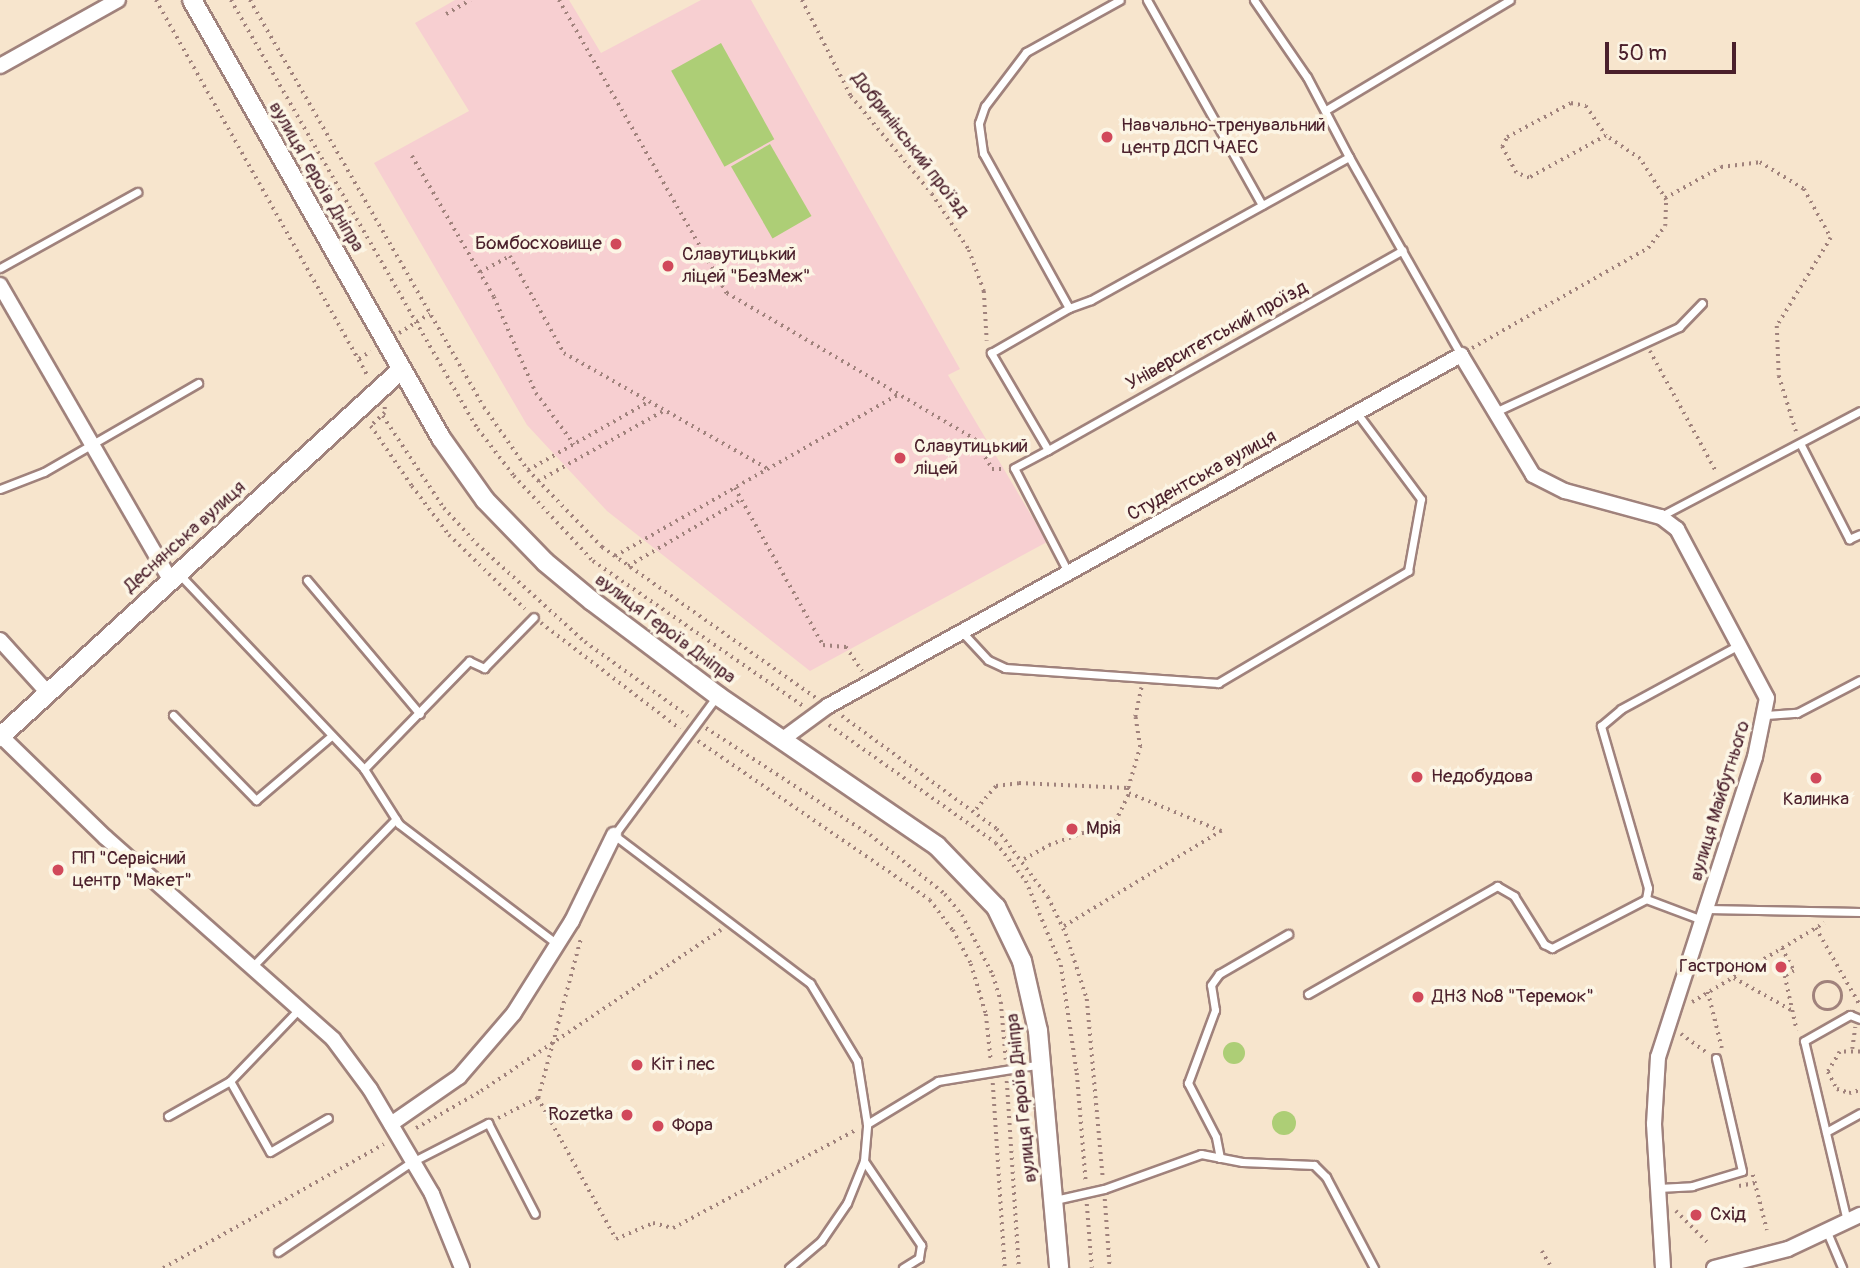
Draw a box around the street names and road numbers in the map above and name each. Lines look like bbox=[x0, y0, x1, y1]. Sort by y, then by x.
street label: Добринінський проїзд bbox=[846, 68, 974, 222]
street label: вулиця Героїв Дніпра bbox=[264, 98, 368, 256]
street label: Університетський проїзд bbox=[1122, 277, 1312, 395]
street label: Студентська вулиця bbox=[1123, 426, 1281, 526]
street label: Деснянська вулиця bbox=[119, 476, 251, 598]
street label: вулиця Героїв Дніпра bbox=[590, 569, 740, 689]
street label: вулиця Майбутнього bbox=[1685, 718, 1755, 884]
street label: вулиця Героїв Дніпра bbox=[1002, 1012, 1042, 1184]

